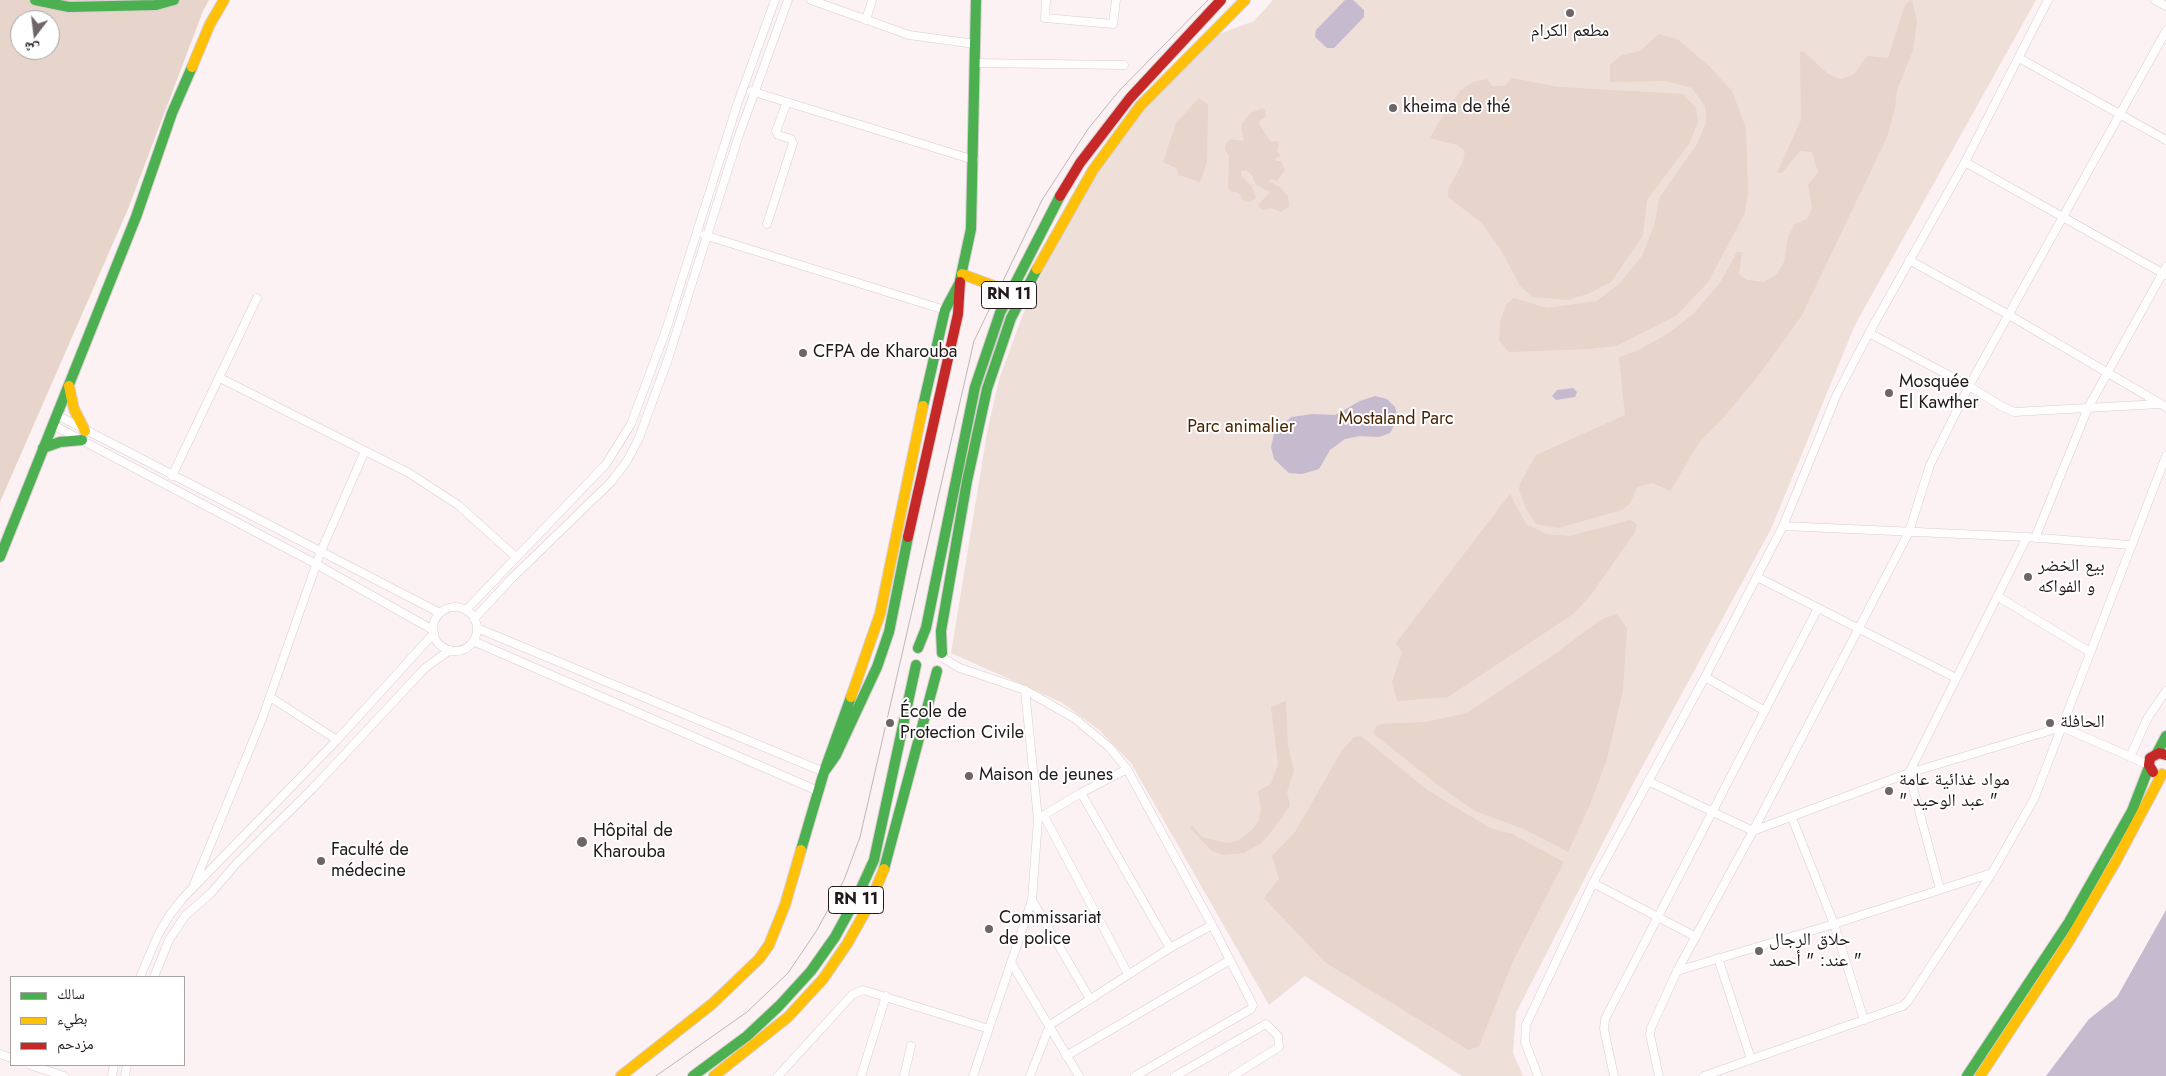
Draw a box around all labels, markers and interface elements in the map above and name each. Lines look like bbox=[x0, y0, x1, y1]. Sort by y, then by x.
marker: مطعم الكرام bbox=[1564, 7, 1576, 19]
north arrow bbox=[10, 10, 60, 60]
place label: مطعم الكرام bbox=[1531, 21, 1609, 43]
text: ش bbox=[22, 37, 41, 60]
place label: kheima de thé bbox=[1403, 97, 1510, 119]
marker: kheima de thé bbox=[1387, 102, 1399, 114]
road number: RN 11 bbox=[982, 282, 1036, 308]
place label: CFPA de Kharouba bbox=[813, 342, 958, 364]
marker: CFPA de Kharouba bbox=[797, 347, 809, 359]
place label: Mosquée El Kawther bbox=[1899, 372, 1979, 414]
marker: Mosquée El Kawther bbox=[1883, 387, 1895, 399]
park label: Mostaland Parc bbox=[1338, 409, 1454, 431]
park label: Parc animalier bbox=[1187, 417, 1295, 439]
place label: بيع الخضر و الفواكه bbox=[2038, 556, 2105, 598]
marker: بيع الخضر و الفواكه bbox=[2022, 571, 2034, 583]
place label: École de Protection Civile bbox=[900, 702, 1024, 744]
place label: الحافلة bbox=[2060, 712, 2105, 734]
marker: École de Protection Civile bbox=[884, 717, 896, 729]
marker: الحافلة bbox=[2044, 717, 2056, 729]
place label: Maison de jeunes bbox=[979, 765, 1113, 787]
marker: Maison de jeunes bbox=[963, 770, 975, 782]
place label: مواد غذائية عامة " عبد الوحيد " bbox=[1899, 770, 2010, 812]
marker: مواد غذائية عامة " عبد الوحيد " bbox=[1883, 785, 1895, 797]
place label: Hôpital de Kharouba bbox=[593, 821, 673, 864]
marker: Hôpital de Kharouba bbox=[575, 835, 589, 849]
place label: Faculté de médecine bbox=[331, 840, 409, 882]
marker: Faculté de médecine bbox=[315, 855, 327, 867]
road number: RN 11 bbox=[828, 886, 884, 914]
place label: Commissariat de police bbox=[999, 908, 1101, 951]
marker: Commissariat de police bbox=[983, 923, 995, 935]
place label: حلاق الرجال عند: " أحمد " bbox=[1769, 930, 1862, 972]
marker: حلاق الرجال عند: " أحمد " bbox=[1753, 945, 1765, 957]
legend bbox=[10, 976, 185, 1066]
text: سالك bbox=[57, 983, 85, 1005]
text: بطيء bbox=[57, 1008, 87, 1030]
text: مزدحم bbox=[57, 1033, 94, 1055]

